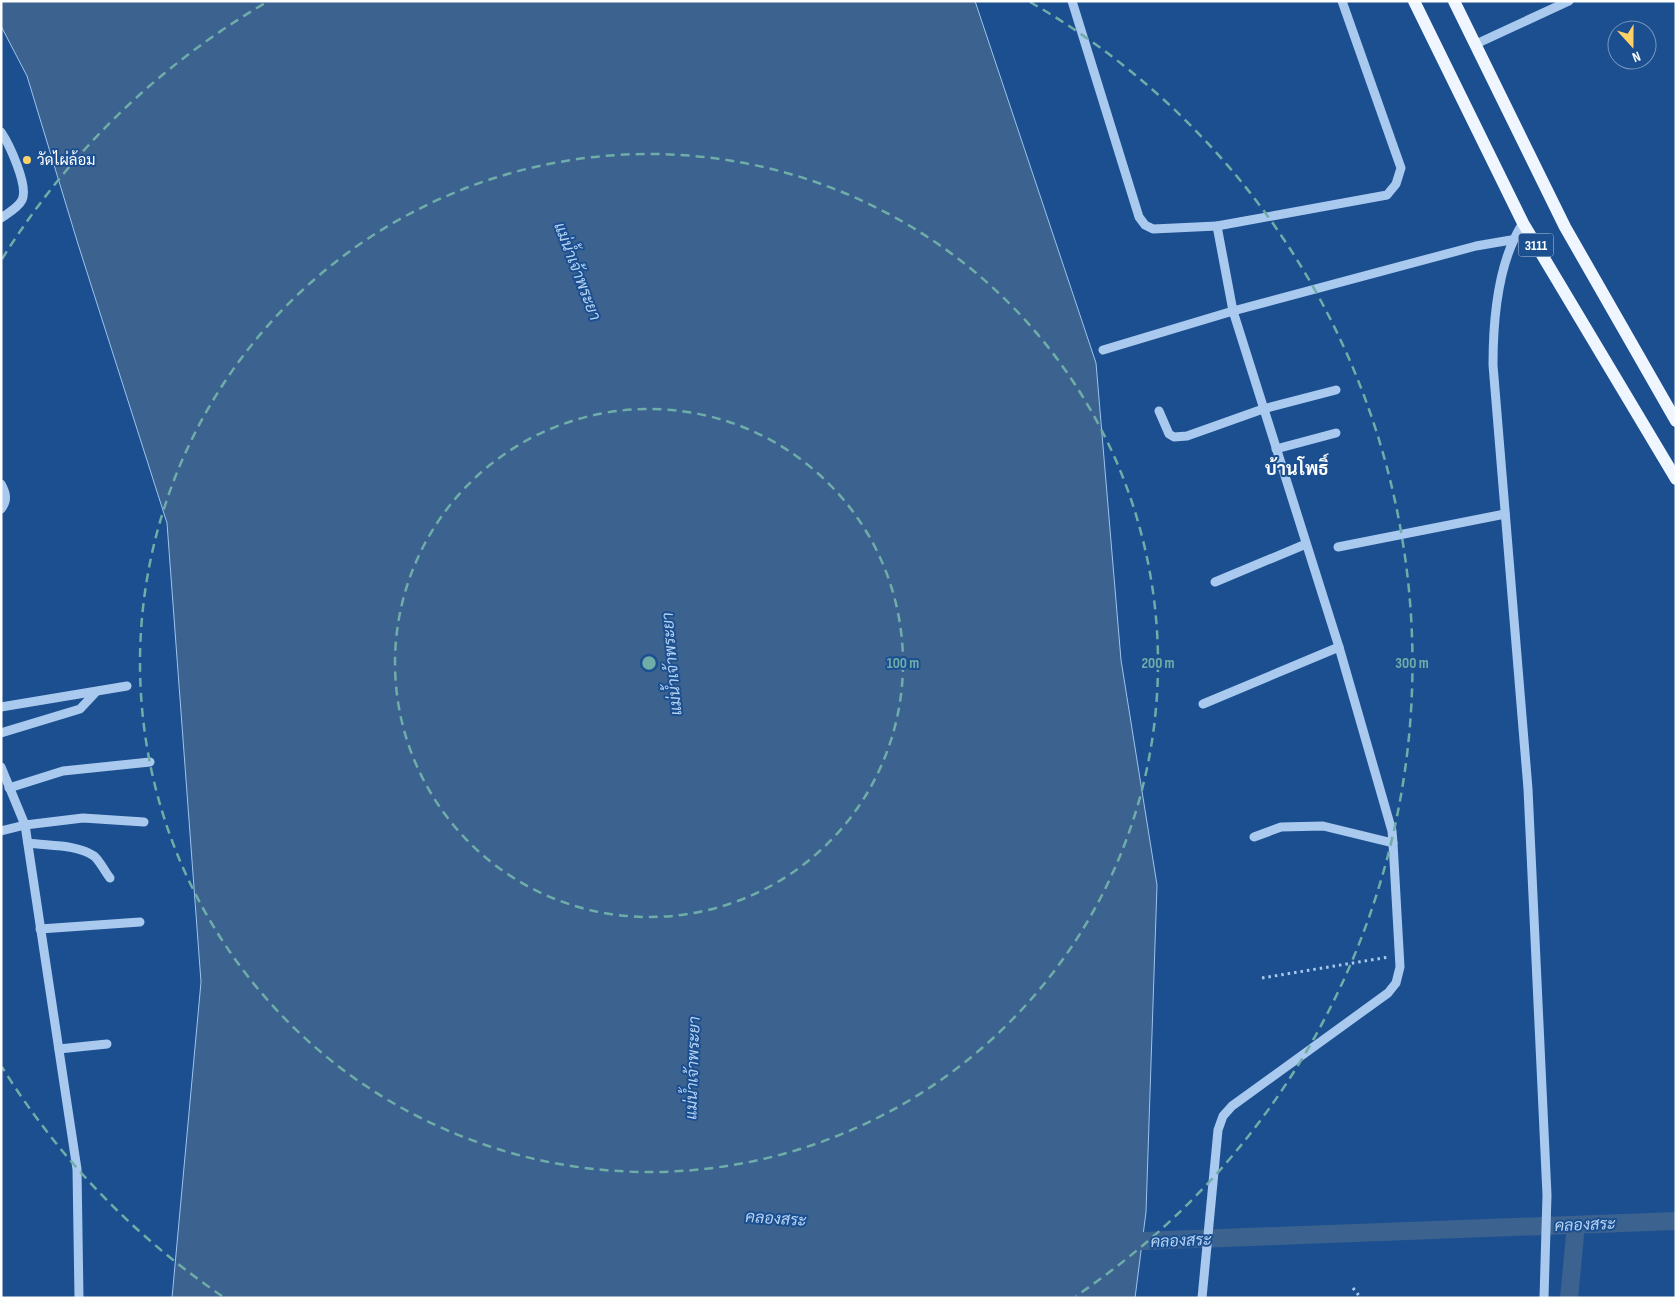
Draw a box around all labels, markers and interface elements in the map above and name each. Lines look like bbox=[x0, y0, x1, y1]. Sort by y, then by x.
north arrow bbox=[1607, 20, 1657, 70]
text: N bbox=[1630, 47, 1643, 66]
place label: วัดไผ่ล้อม bbox=[37, 150, 95, 170]
marker: วัดไผ่ล้อม bbox=[21, 154, 33, 166]
water label: แม่น้ำเจ้าพระยา bbox=[549, 218, 610, 323]
road number: 3111 bbox=[1518, 234, 1554, 256]
district label: บ้านโพธิ์ bbox=[1265, 453, 1329, 480]
water label: แม่น้ำเจ้าพระยา bbox=[653, 611, 686, 717]
centre of rings bbox=[640, 654, 658, 672]
text: 100 m bbox=[887, 654, 919, 673]
text: 200 m bbox=[1141, 654, 1175, 673]
text: 300 m bbox=[1395, 654, 1429, 673]
water label: แม่น้ำเจ้าพระยา bbox=[676, 1016, 705, 1120]
water label: คลองสระ bbox=[745, 1208, 808, 1231]
water label: คลองสระ bbox=[1554, 1215, 1616, 1236]
water label: คลองสระ bbox=[1150, 1231, 1212, 1252]

